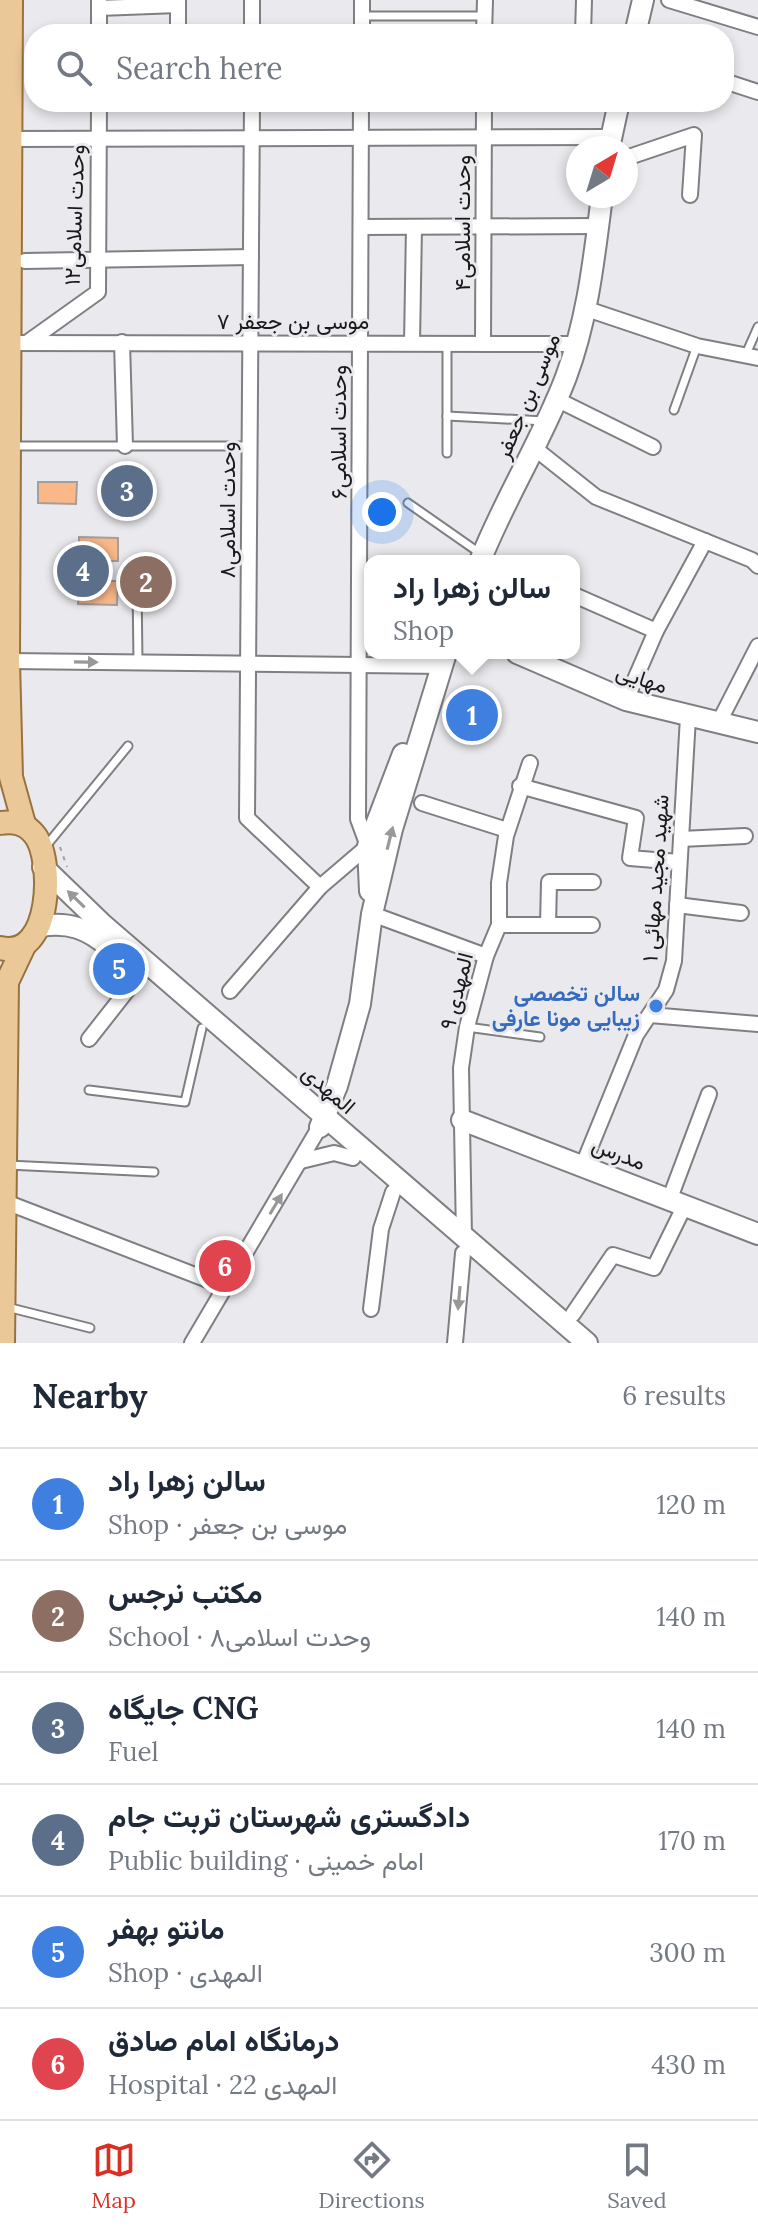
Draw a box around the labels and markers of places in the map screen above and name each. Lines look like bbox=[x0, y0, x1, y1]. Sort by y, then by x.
pin: 3 bbox=[101, 461, 153, 521]
pin: 4 bbox=[57, 541, 109, 601]
pin: 2 bbox=[120, 552, 172, 612]
pin: 1 bbox=[446, 685, 498, 745]
pin: 5 bbox=[93, 939, 145, 999]
place label: سالن تخصصی زیبایی مونا عارفی bbox=[492, 979, 640, 1032]
marker: سالن تخصصی زیبایی مونا عارفی bbox=[647, 997, 665, 1015]
pin: 6 bbox=[199, 1236, 251, 1296]

